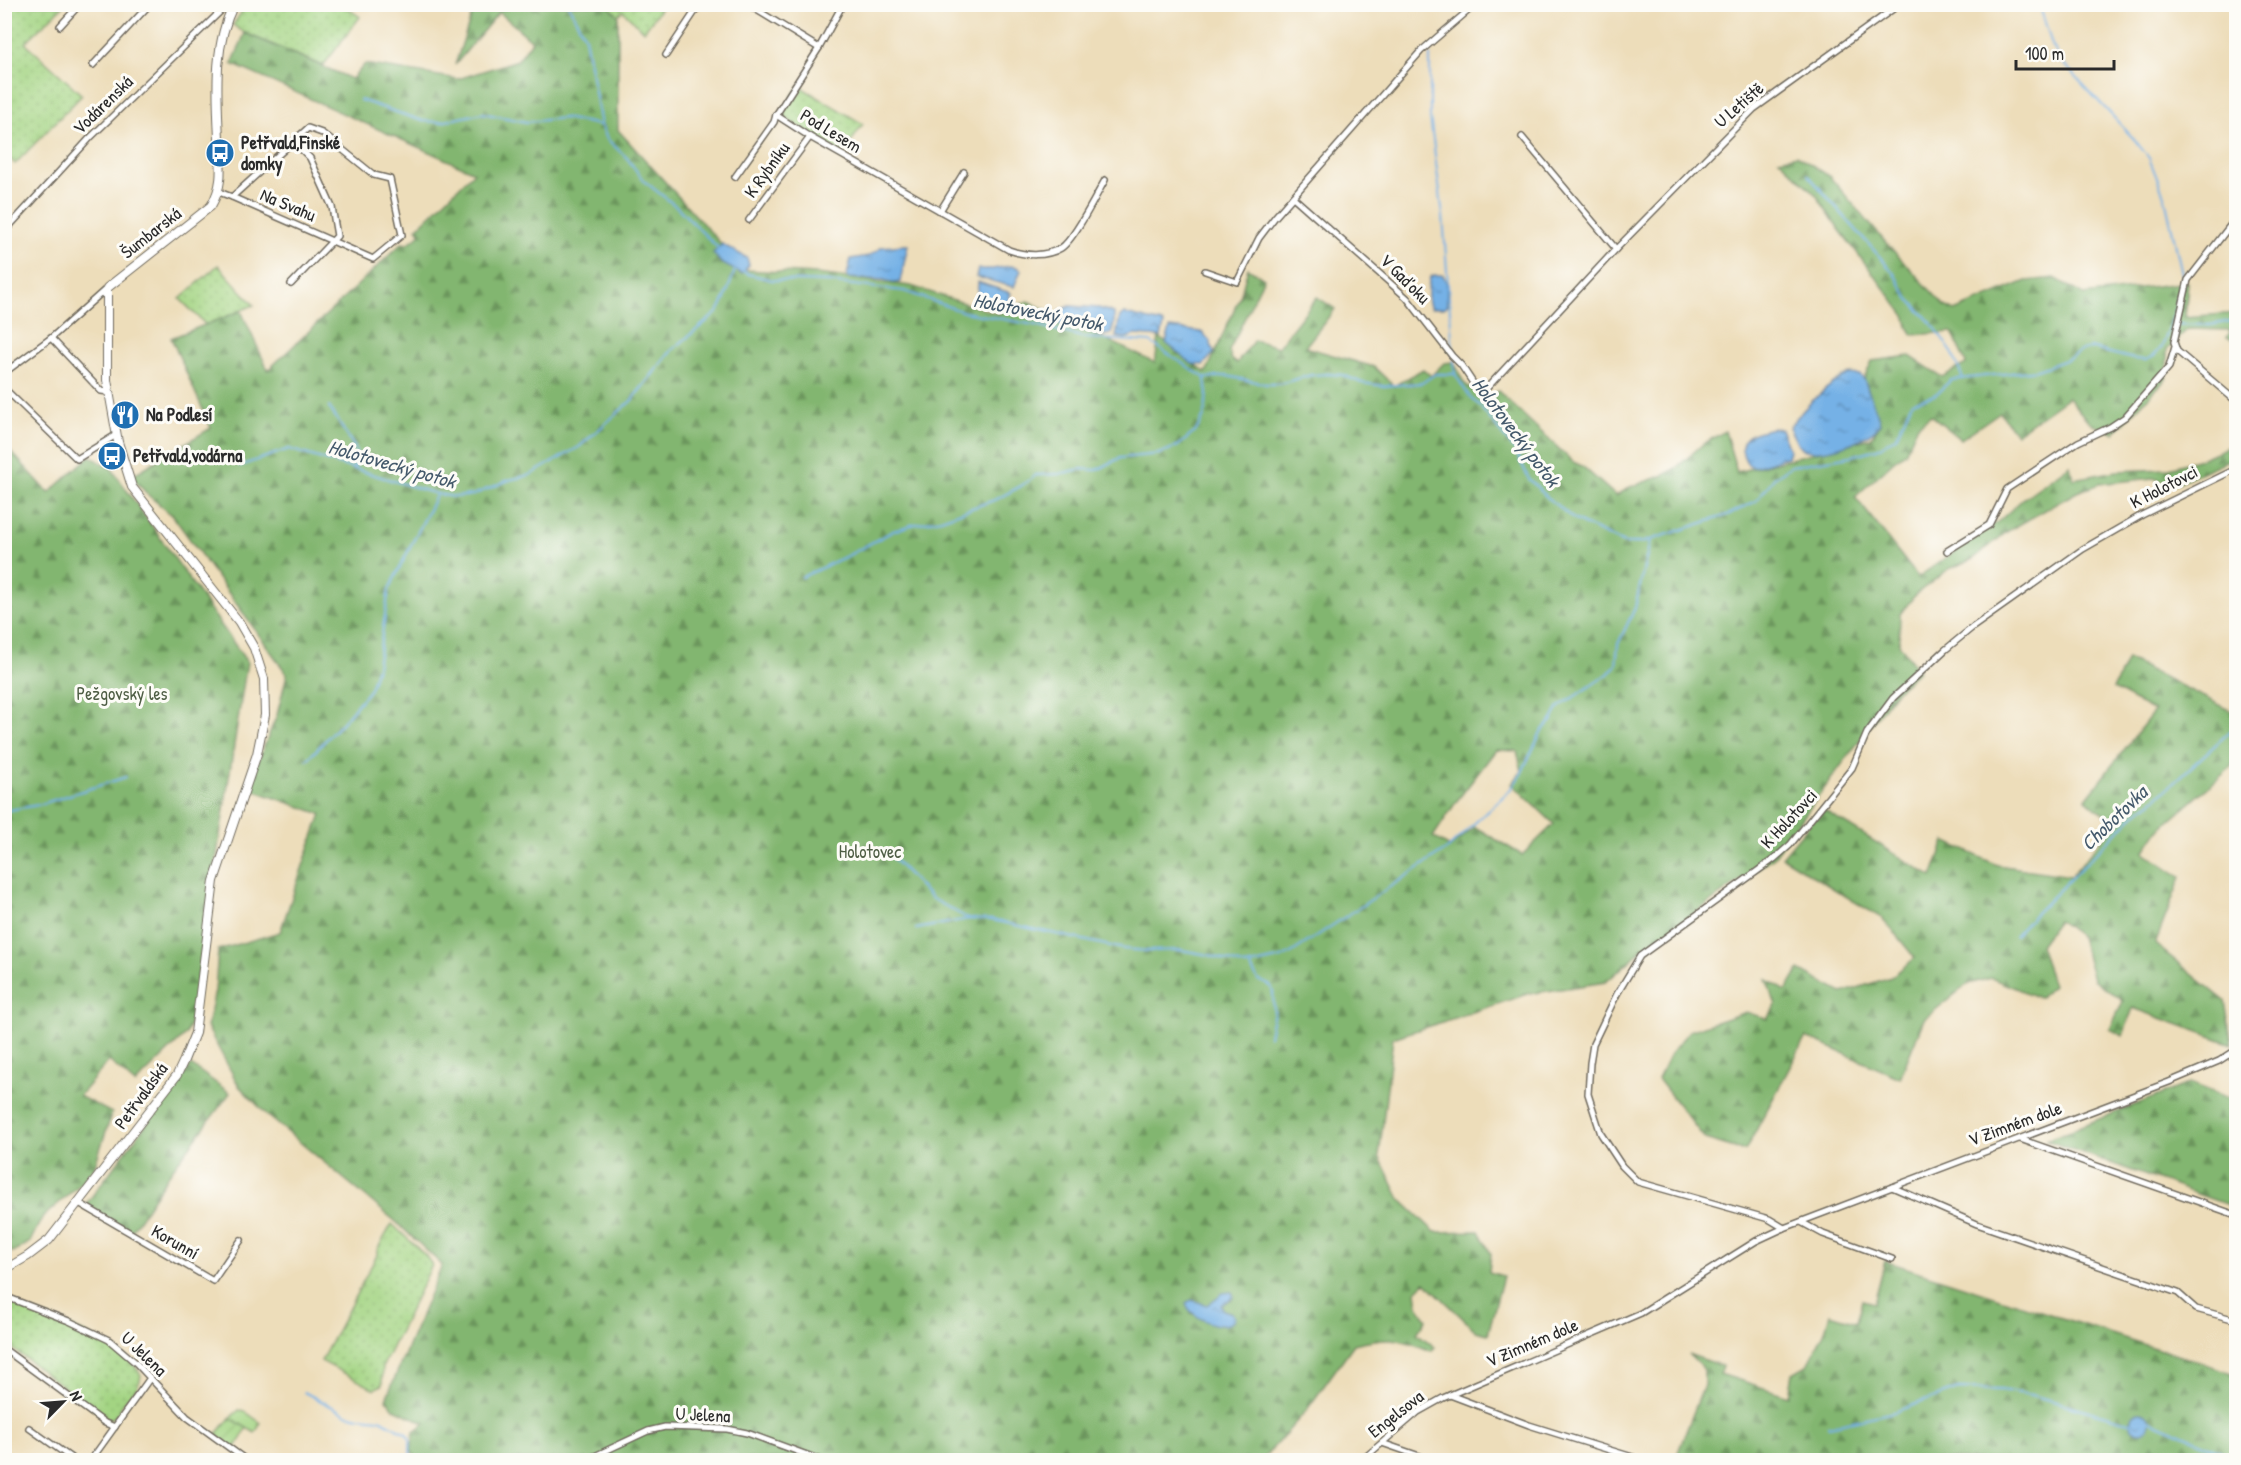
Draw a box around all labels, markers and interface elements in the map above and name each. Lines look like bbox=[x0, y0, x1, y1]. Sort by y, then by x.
scale bar bbox=[2016, 33, 2114, 71]
text: 100 m bbox=[2025, 41, 2064, 66]
street label: Vodárenská bbox=[67, 70, 138, 140]
street label: U Letiště bbox=[1708, 76, 1769, 133]
street label: Pod Lesem bbox=[796, 103, 867, 159]
place label: Petřvald,Finské domky bbox=[241, 130, 341, 177]
bus stop icon: Petřvald,Finské domky bbox=[204, 137, 236, 169]
street label: K Rybníku bbox=[738, 137, 795, 203]
street label: Na Svahu bbox=[257, 182, 320, 227]
street label: Šumbarská bbox=[115, 201, 186, 264]
street label: V Gaďoku bbox=[1375, 248, 1436, 309]
water label: Holotovecký potok bbox=[971, 286, 1106, 339]
water label: Holotovecký potok bbox=[1465, 371, 1568, 494]
restaurant icon: Na Podlesí bbox=[109, 399, 141, 431]
place label: Na Podlesí bbox=[146, 402, 213, 427]
water label: Holotovecký potok bbox=[325, 433, 460, 496]
bus stop icon: Petřvald,vodárna bbox=[96, 440, 128, 472]
place label: Petřvald,vodárna bbox=[133, 443, 243, 468]
street label: K Holotovci bbox=[2126, 459, 2202, 514]
park label: Pežgovský les bbox=[76, 681, 168, 706]
water label: Chobotovka bbox=[2074, 778, 2154, 856]
street label: K Holotovci bbox=[1755, 783, 1823, 854]
park label: Holotovec bbox=[839, 839, 901, 864]
street label: Petřvaldská bbox=[108, 1057, 173, 1134]
street label: V Zimném dole bbox=[1965, 1095, 2065, 1152]
street label: Korunní bbox=[147, 1218, 204, 1265]
street label: V Zimném dole bbox=[1482, 1312, 1582, 1373]
street label: U Jelena bbox=[116, 1326, 173, 1382]
north arrow bbox=[33, 1372, 93, 1432]
street label: Engelsova bbox=[1363, 1384, 1429, 1443]
text: N bbox=[65, 1387, 89, 1405]
street label: U Jelena bbox=[675, 1401, 731, 1428]

